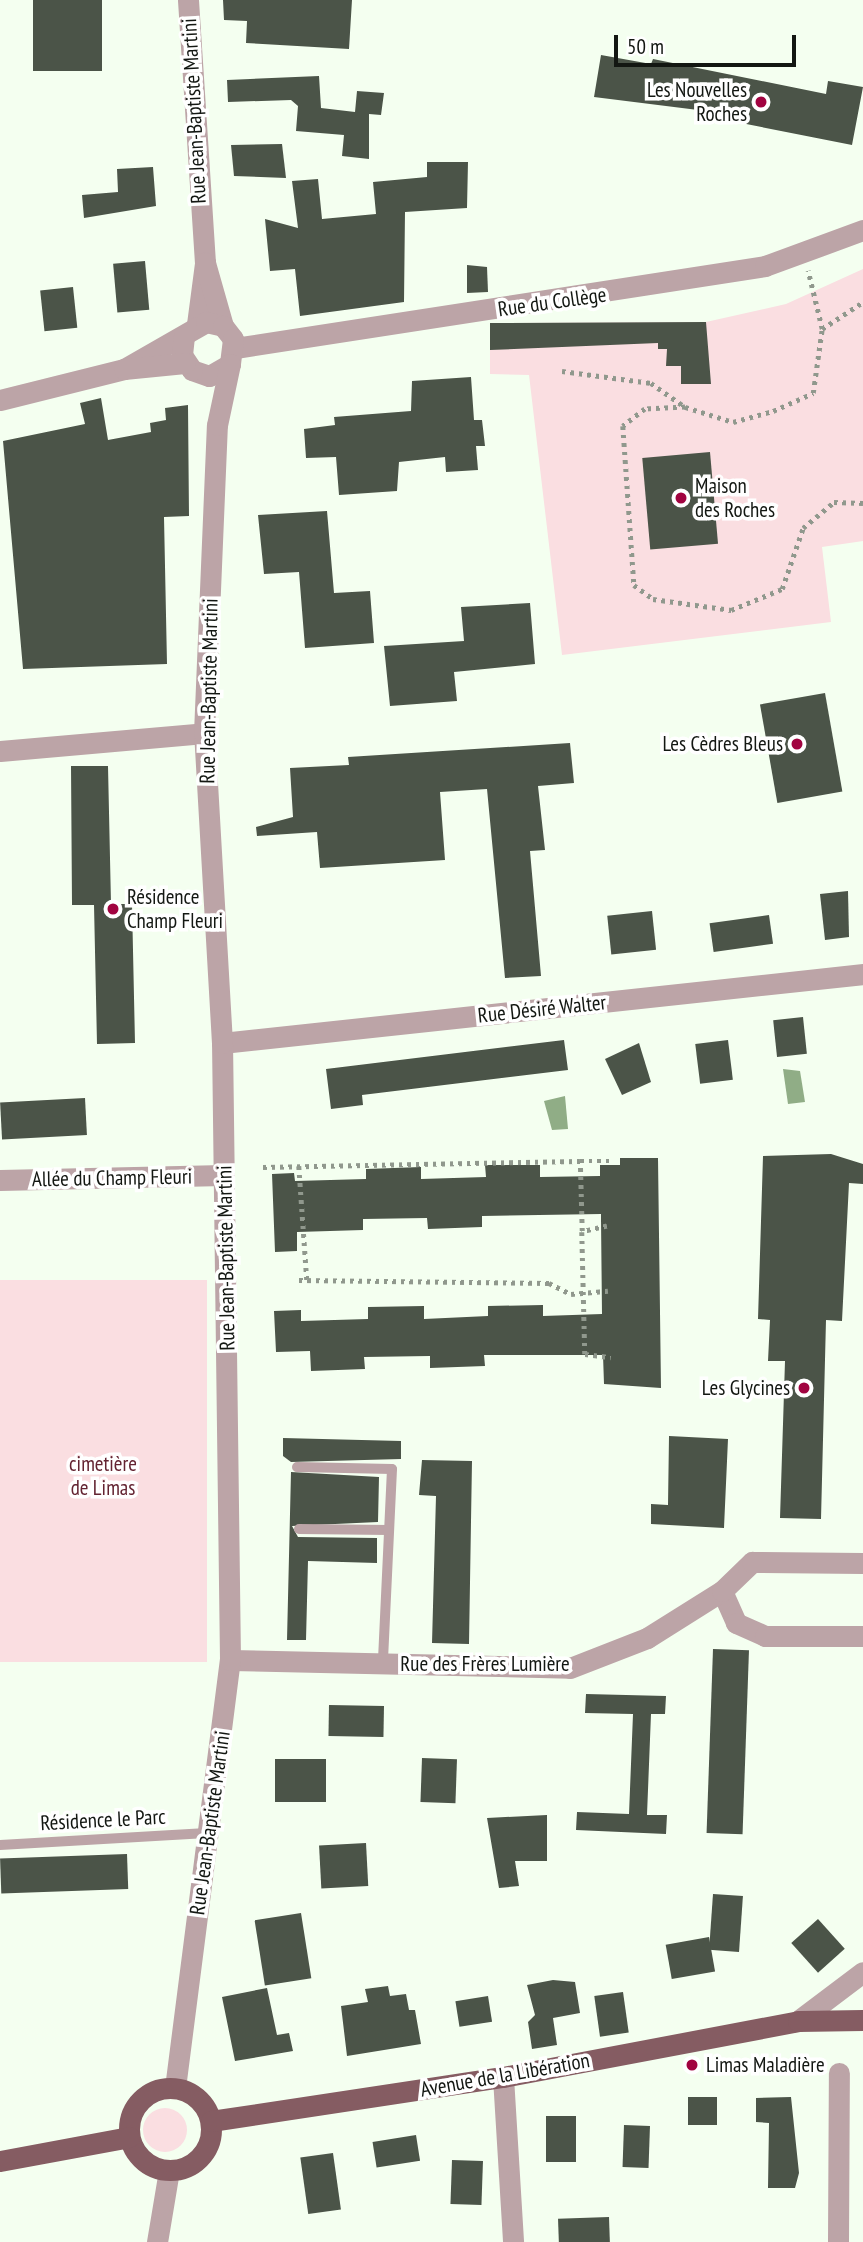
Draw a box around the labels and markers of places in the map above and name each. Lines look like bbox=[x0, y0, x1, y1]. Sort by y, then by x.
place label: Les Nouvelles Roches bbox=[647, 77, 747, 127]
marker: Les Nouvelles Roches bbox=[753, 94, 769, 110]
place label: Maison des Roches bbox=[695, 473, 775, 523]
marker: Maison des Roches bbox=[673, 490, 689, 506]
place label: Les Cèdres Bleus bbox=[663, 731, 783, 757]
marker: Les Cèdres Bleus bbox=[789, 736, 805, 752]
place label: Résidence Champ Fleuri bbox=[127, 884, 223, 934]
marker: Résidence Champ Fleuri bbox=[105, 901, 121, 917]
place label: Les Glycines bbox=[702, 1375, 790, 1401]
marker: Les Glycines bbox=[796, 1380, 812, 1396]
place label: Limas Maladière bbox=[706, 2052, 825, 2078]
marker: Limas Maladière bbox=[684, 2057, 700, 2073]

